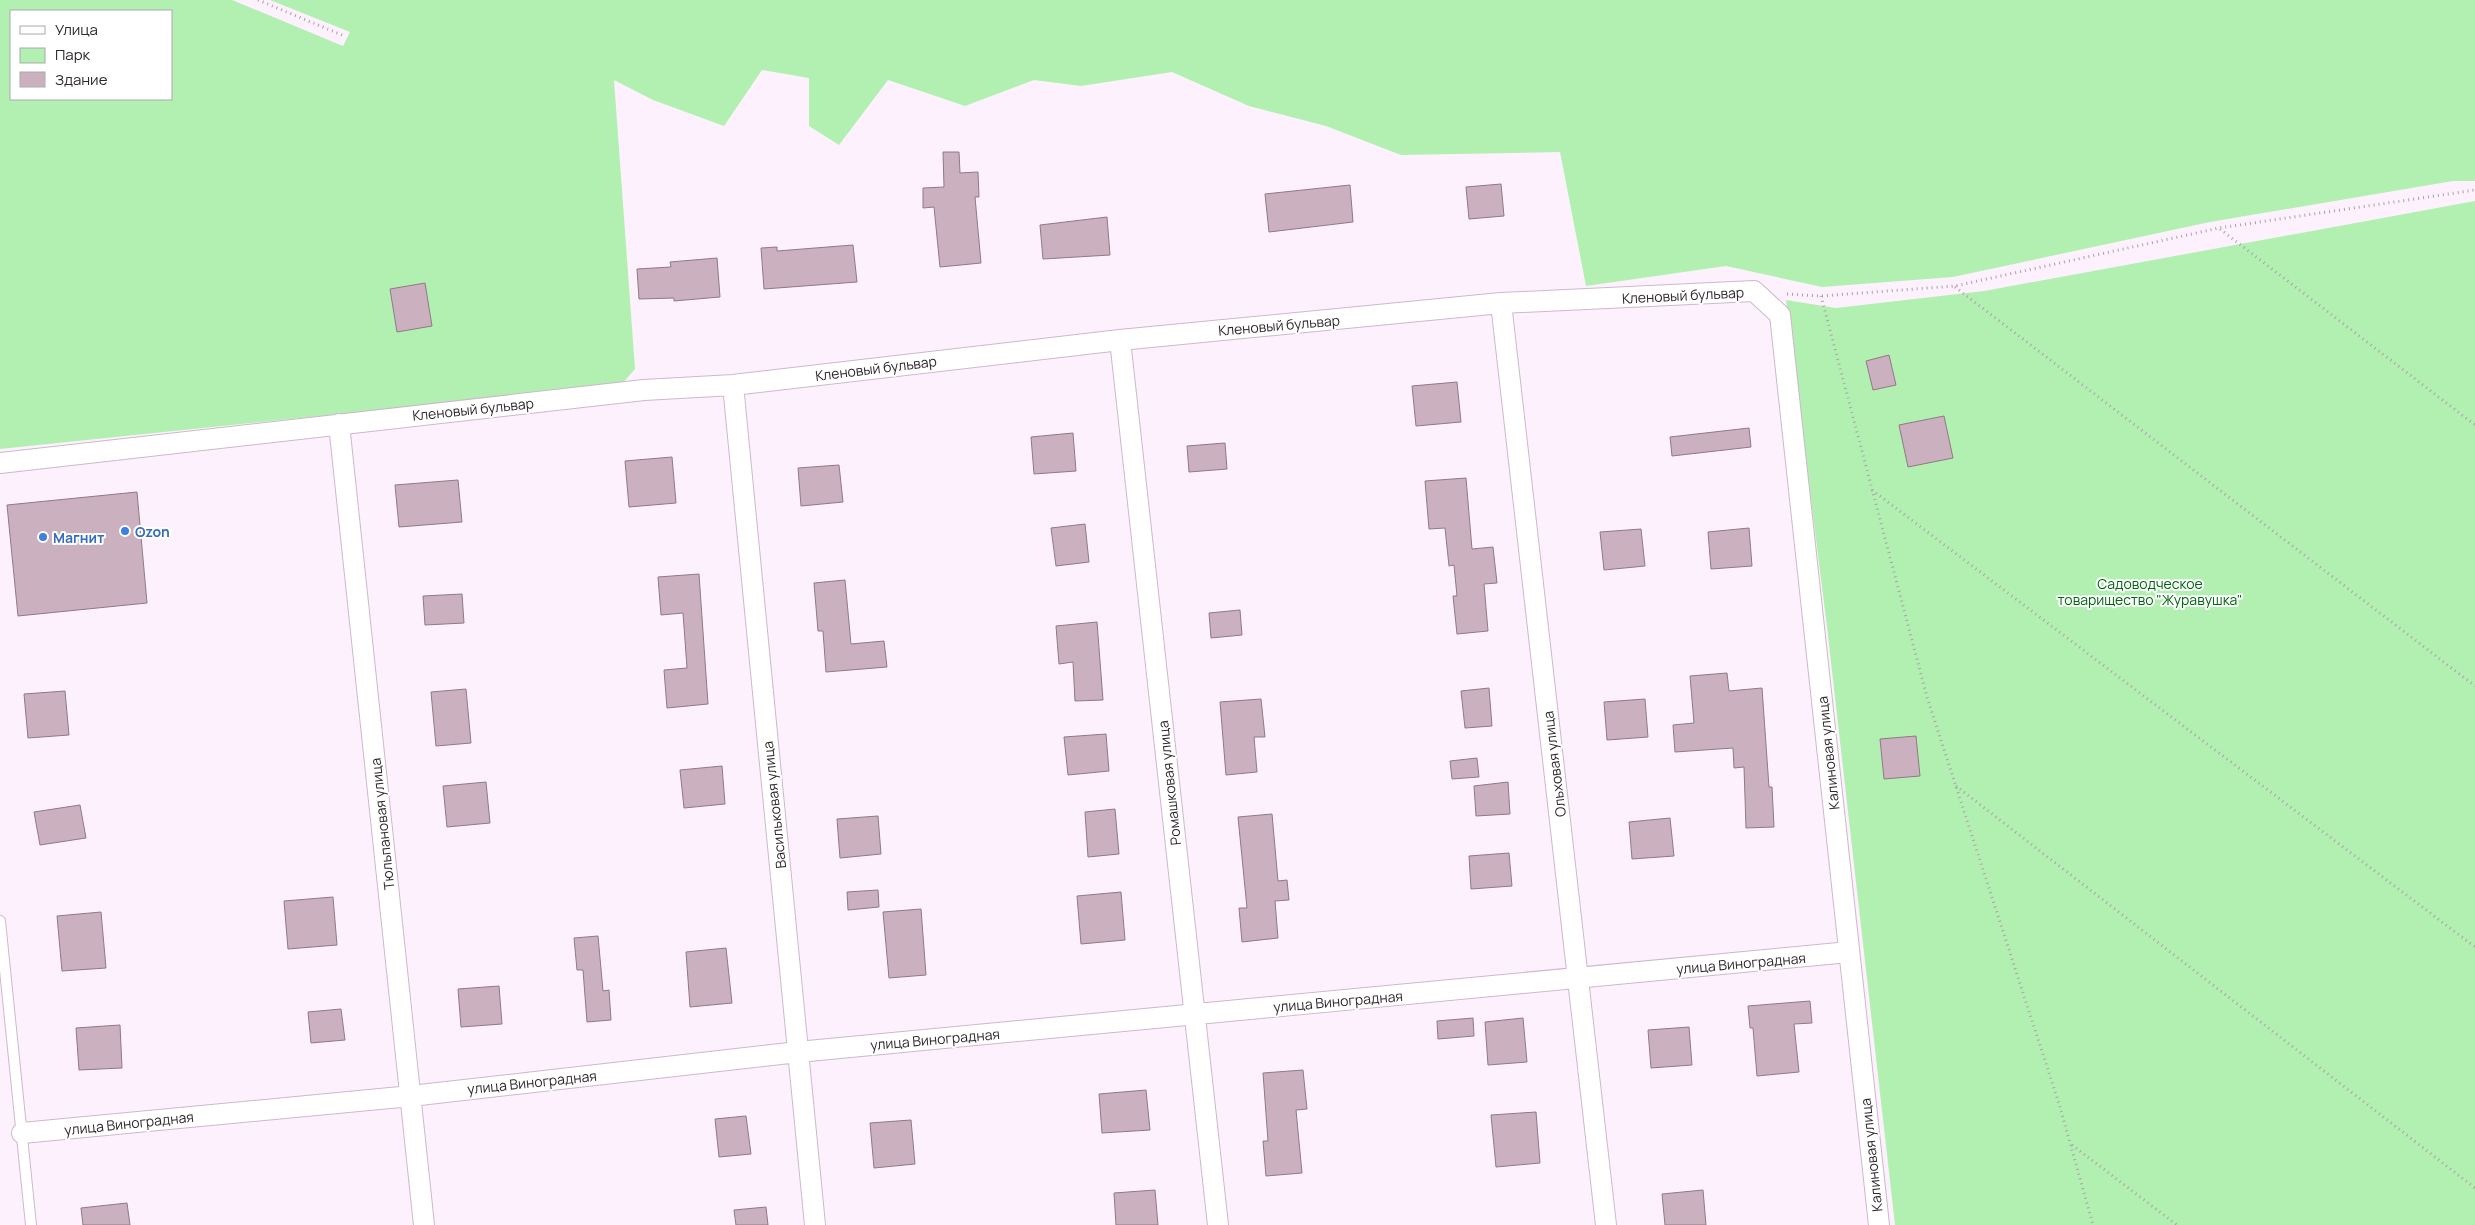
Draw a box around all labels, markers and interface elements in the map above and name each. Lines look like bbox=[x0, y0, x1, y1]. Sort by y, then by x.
legend bbox=[10, 10, 172, 100]
text: Улица bbox=[55, 19, 98, 40]
text: Парк bbox=[55, 44, 91, 65]
text: Здание bbox=[55, 69, 108, 90]
street label: Кленовый бульвар bbox=[1622, 282, 1744, 308]
street label: Кленовый бульвар bbox=[1217, 310, 1341, 340]
street label: Кленовый бульвар bbox=[814, 351, 938, 385]
street label: Кленовый бульвар bbox=[411, 393, 535, 425]
place label: Ozon bbox=[135, 522, 170, 541]
marker: Ozon bbox=[119, 525, 131, 537]
place label: Магнит bbox=[53, 528, 105, 547]
marker: Магнит bbox=[37, 531, 49, 543]
park label: Садоводческое товарищество "Журавушка" bbox=[2057, 574, 2243, 609]
street label: Калиновая улица bbox=[1813, 695, 1843, 811]
street label: Ольховая улица bbox=[1538, 710, 1570, 818]
street label: Ромашковая улица bbox=[1153, 720, 1185, 846]
street label: Васильковая улица bbox=[758, 740, 790, 870]
street label: Тюльпановая улица bbox=[366, 757, 398, 891]
street label: улица Виноградная bbox=[1675, 948, 1807, 978]
street label: улица Виноградная bbox=[1272, 986, 1404, 1016]
street label: улица Виноградная bbox=[869, 1024, 1001, 1054]
street label: улица Виноградная bbox=[466, 1066, 598, 1098]
street label: Калиновая улица bbox=[1856, 1097, 1886, 1213]
street label: улица Виноградная bbox=[63, 1107, 195, 1139]

